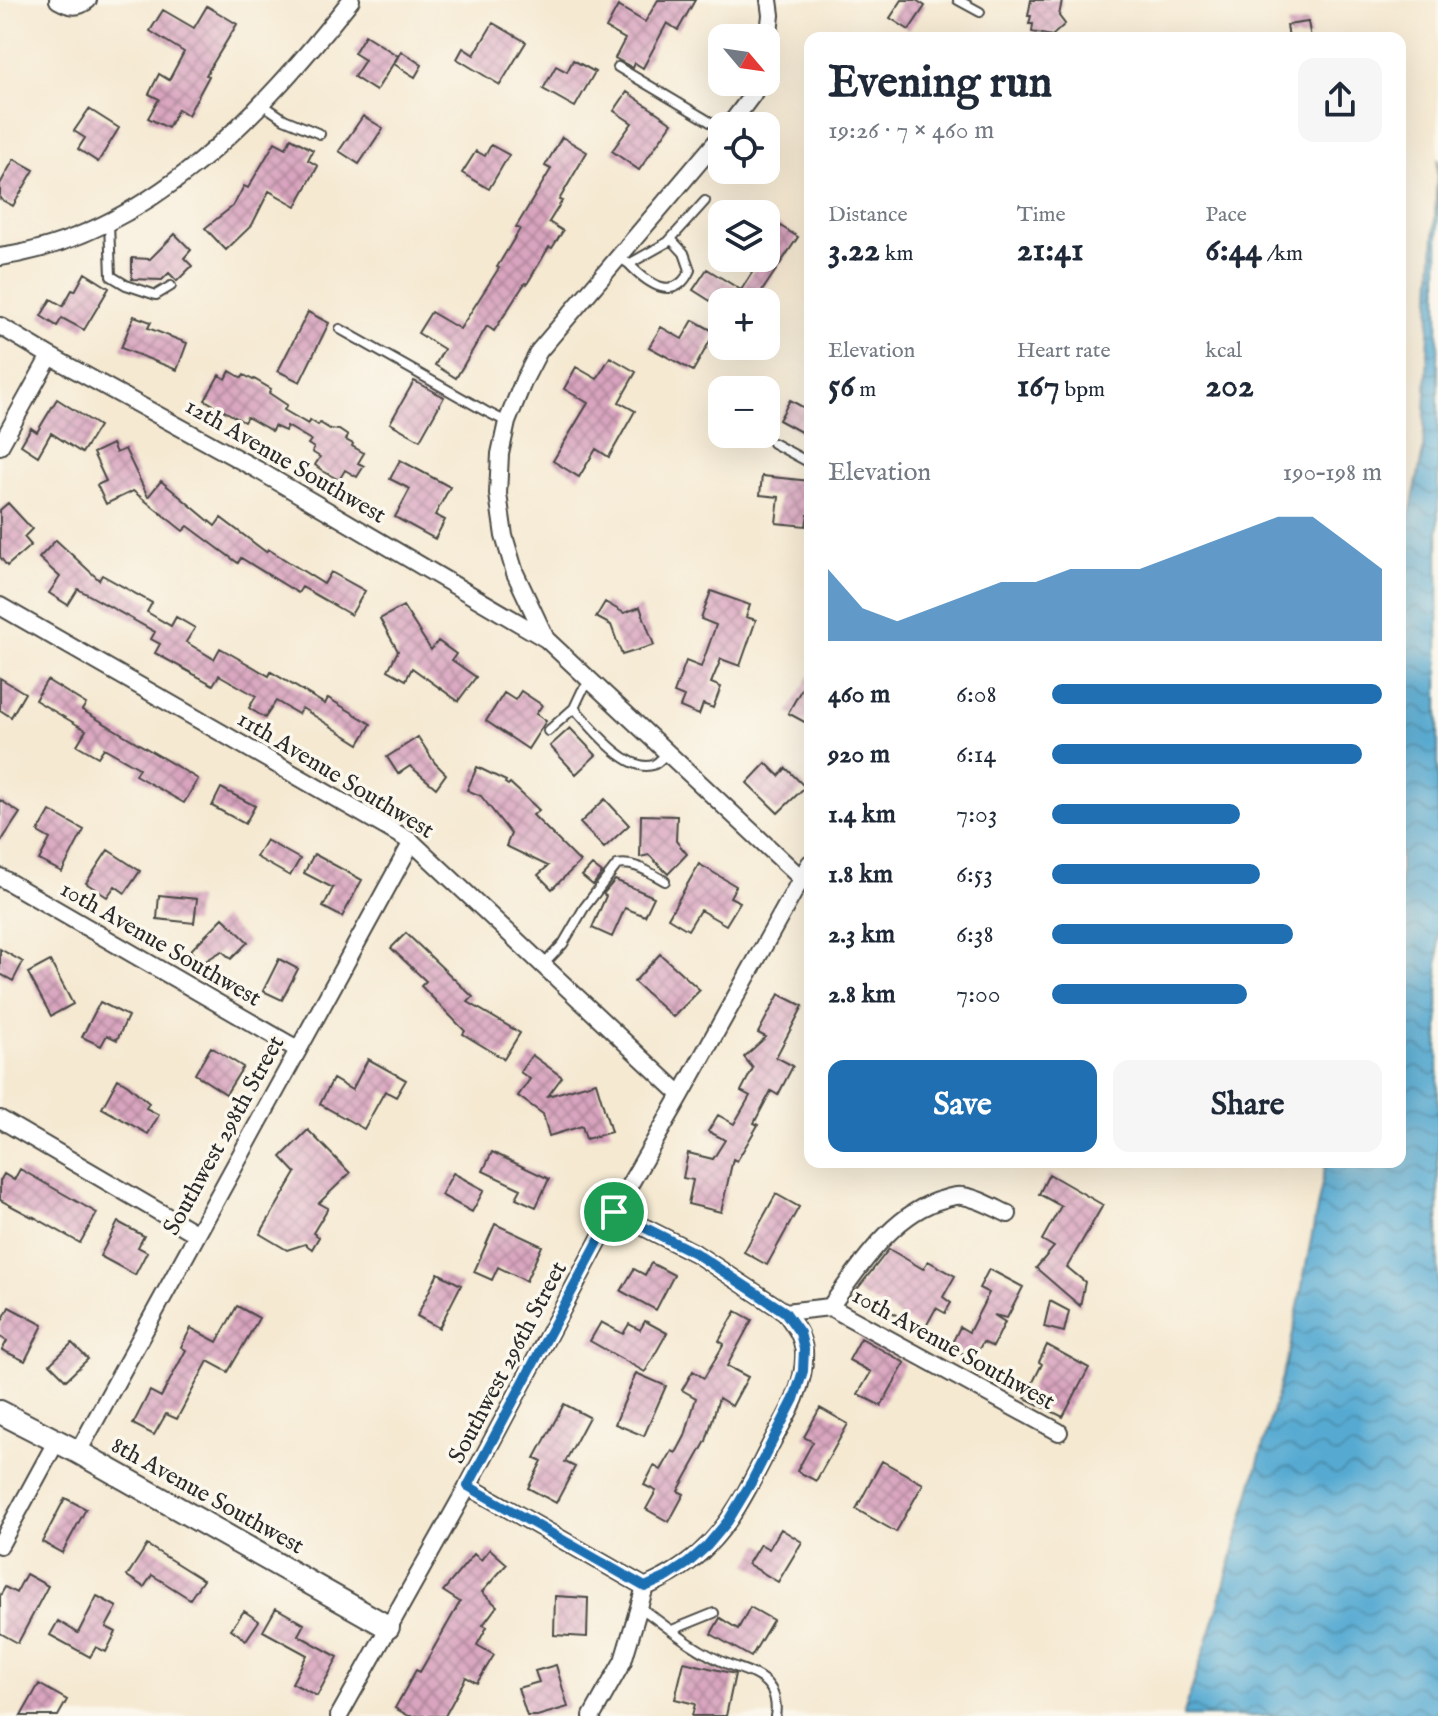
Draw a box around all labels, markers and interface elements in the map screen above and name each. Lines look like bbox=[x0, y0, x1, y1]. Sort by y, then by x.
north arrow bbox=[708, 24, 780, 96]
map controls bbox=[708, 24, 780, 448]
text: Evening run bbox=[828, 56, 1052, 112]
button: share bbox=[1298, 58, 1382, 142]
button: locate bbox=[708, 112, 780, 184]
text: 19:26 · 7 × 460 m bbox=[828, 114, 994, 147]
button: layers bbox=[708, 200, 780, 272]
text: Distance bbox=[828, 201, 908, 229]
text: Time bbox=[1017, 201, 1066, 229]
text: Pace bbox=[1205, 201, 1247, 229]
text: 3.22 bbox=[828, 229, 880, 272]
text: 21:41 bbox=[1017, 229, 1084, 272]
text: 6:44 bbox=[1205, 229, 1262, 272]
text: km bbox=[880, 240, 913, 268]
text: /km bbox=[1262, 240, 1303, 268]
button: + bbox=[708, 288, 780, 360]
text: Elevation bbox=[828, 337, 915, 365]
text: Heart rate bbox=[1017, 337, 1111, 365]
text: kcal bbox=[1205, 337, 1242, 365]
text: 56 bbox=[828, 365, 855, 408]
text: 167 bbox=[1017, 365, 1060, 408]
text: 202 bbox=[1205, 365, 1254, 408]
button: − bbox=[708, 376, 780, 448]
text: m bbox=[855, 376, 876, 404]
text: bpm bbox=[1060, 376, 1105, 404]
street label: 12th Avenue Southwest bbox=[179, 391, 391, 531]
text: Elevation bbox=[828, 456, 931, 489]
text: 190–198 m bbox=[1283, 456, 1382, 489]
text: 460 m bbox=[828, 678, 890, 711]
text: 6:08 bbox=[956, 678, 997, 711]
street label: 11th Avenue Southwest bbox=[231, 704, 439, 846]
text: 920 m bbox=[828, 738, 890, 771]
text: 6:14 bbox=[956, 738, 996, 771]
text: 1.4 km bbox=[828, 798, 896, 831]
text: 7:03 bbox=[956, 798, 998, 831]
text: 1.8 km bbox=[828, 858, 893, 891]
text: 6:53 bbox=[956, 858, 993, 891]
street label: 10th Avenue Southwest bbox=[54, 874, 266, 1014]
text: 2.3 km bbox=[828, 918, 895, 951]
text: 6:38 bbox=[956, 918, 994, 951]
text: 2.8 km bbox=[828, 978, 896, 1011]
text: 7:00 bbox=[956, 978, 1001, 1011]
street label: Southwest 298th Street bbox=[156, 1030, 292, 1241]
button: Save bbox=[828, 1060, 1097, 1152]
button: Share bbox=[1113, 1060, 1382, 1152]
pin bbox=[580, 1178, 648, 1246]
icon: arrive bbox=[592, 1190, 636, 1234]
street label: Southwest 296th Street bbox=[442, 1256, 575, 1469]
street label: 10th Avenue Southwest bbox=[846, 1281, 1060, 1418]
street label: 8th Avenue Southwest bbox=[105, 1430, 309, 1562]

